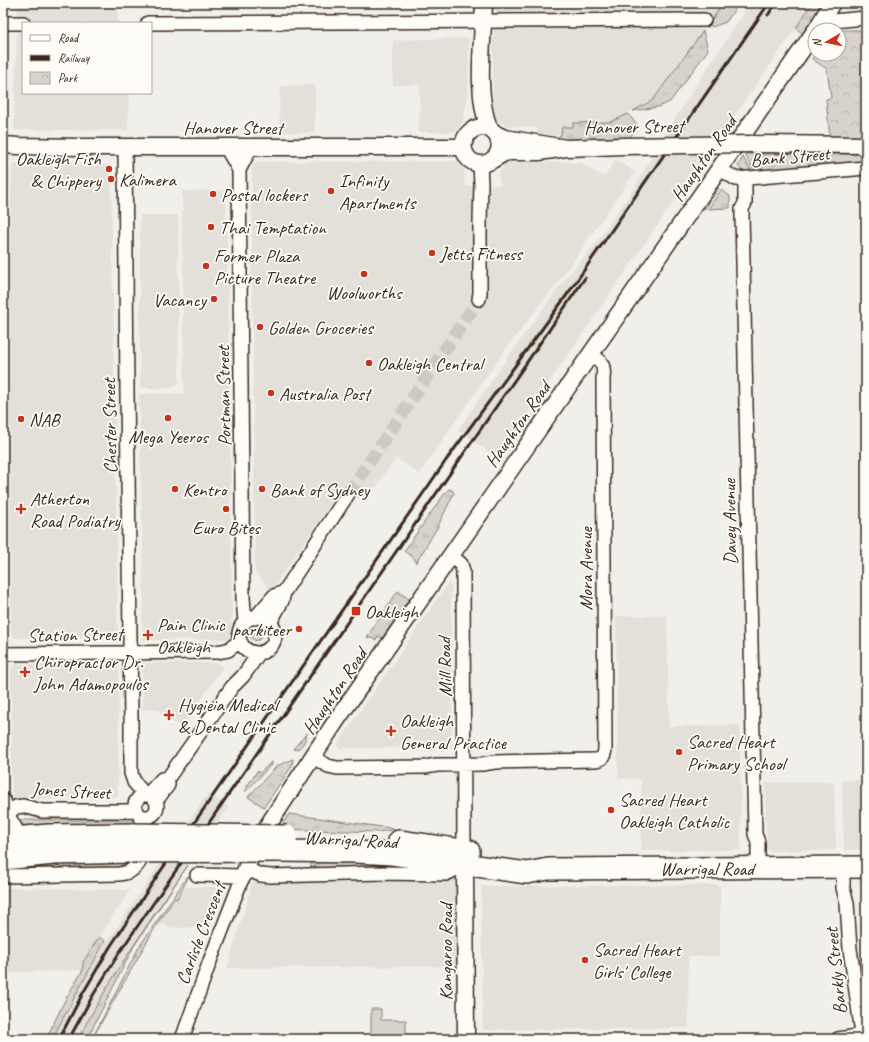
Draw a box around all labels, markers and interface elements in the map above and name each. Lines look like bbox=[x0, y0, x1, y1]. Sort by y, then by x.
legend bbox=[22, 22, 152, 94]
north arrow bbox=[807, 22, 847, 62]
text: Road bbox=[58, 30, 80, 46]
text: N bbox=[809, 37, 825, 48]
text: Railway bbox=[58, 50, 90, 66]
text: Park bbox=[58, 70, 79, 86]
street label: Haughton Road bbox=[665, 108, 744, 206]
street label: Hanover Street bbox=[584, 114, 687, 140]
street label: Hanover Street bbox=[183, 116, 285, 140]
street label: Bank Street bbox=[750, 141, 832, 172]
place label: Oakleigh Fish & Chippery bbox=[16, 147, 103, 193]
marker: Oakleigh Fish & Chippery bbox=[104, 164, 114, 174]
place label: Kalimera bbox=[119, 168, 177, 192]
place label: Infinity Apartments bbox=[339, 169, 418, 215]
marker: Kalimera bbox=[106, 174, 116, 184]
place label: Postal lockers bbox=[221, 183, 309, 207]
marker: Infinity Apartments bbox=[326, 186, 336, 196]
marker: Postal lockers bbox=[208, 189, 218, 199]
place label: Thai Temptation bbox=[219, 216, 327, 240]
marker: Thai Temptation bbox=[206, 222, 216, 232]
place label: Jetts Fitness bbox=[439, 242, 524, 266]
place label: Former Plaza Picture Theatre bbox=[214, 244, 317, 290]
marker: Jetts Fitness bbox=[427, 248, 437, 258]
marker: Former Plaza Picture Theatre bbox=[201, 261, 211, 271]
marker: Woolworths bbox=[359, 269, 369, 279]
place label: Woolworths bbox=[326, 281, 403, 305]
place label: Vacancy bbox=[153, 288, 208, 312]
marker: Vacancy bbox=[209, 294, 219, 304]
place label: Golden Groceries bbox=[268, 316, 375, 340]
marker: Golden Groceries bbox=[255, 322, 265, 332]
street label: Portman Street bbox=[211, 344, 237, 446]
place label: Oakleigh Central bbox=[377, 352, 486, 376]
marker: Oakleigh Central bbox=[364, 358, 374, 368]
street label: Haughton Road bbox=[479, 374, 558, 472]
street label: Chester Street bbox=[97, 376, 123, 474]
place label: Australia Post bbox=[279, 382, 373, 406]
marker: Australia Post bbox=[266, 388, 276, 398]
place label: NAB bbox=[29, 408, 61, 432]
marker: Mega Yeeros bbox=[163, 413, 173, 423]
marker: NAB bbox=[16, 414, 26, 424]
place label: Mega Yeeros bbox=[128, 425, 209, 449]
street label: Davey Avenue bbox=[717, 477, 743, 565]
place label: Kentro bbox=[183, 478, 229, 502]
place label: Bank of Sydney bbox=[270, 478, 371, 502]
marker: Kentro bbox=[170, 484, 180, 494]
marker: Bank of Sydney bbox=[257, 484, 267, 494]
place label: Atherton Road Podiatry bbox=[30, 487, 121, 533]
marker: Atherton Road Podiatry bbox=[15, 503, 27, 515]
marker: Euro Bites bbox=[221, 504, 231, 514]
place label: Euro Bites bbox=[192, 516, 261, 540]
street label: Mora Avenue bbox=[574, 526, 598, 611]
place label: Oakleigh bbox=[365, 600, 419, 624]
marker: Oakleigh bbox=[350, 605, 362, 617]
place label: Pain Clinic Oakleigh bbox=[157, 613, 226, 659]
place label: parkiteer bbox=[233, 618, 292, 642]
street label: Station Street bbox=[27, 622, 126, 648]
marker: parkiteer bbox=[294, 624, 304, 634]
marker: Pain Clinic Oakleigh bbox=[142, 629, 154, 641]
street label: Mill Road bbox=[432, 634, 458, 697]
street label: Haughton Road bbox=[297, 641, 375, 739]
place label: Chiropractor Dr. John Adamopoulos bbox=[33, 650, 150, 696]
marker: Chiropractor Dr. John Adamopoulos bbox=[19, 666, 31, 678]
place label: Hygieia Medical & Dental Clinic bbox=[178, 693, 281, 739]
marker: Hygieia Medical & Dental Clinic bbox=[163, 709, 175, 721]
place label: Oakleigh General Practice bbox=[400, 709, 508, 755]
marker: Oakleigh General Practice bbox=[385, 725, 397, 737]
place label: Sacred Heart Primary School bbox=[687, 730, 788, 776]
marker: Sacred Heart Primary School bbox=[674, 747, 684, 757]
street label: Jones Street bbox=[30, 777, 113, 805]
place label: Sacred Heart Oakleigh Catholic bbox=[619, 788, 730, 834]
marker: Sacred Heart Oakleigh Catholic bbox=[606, 805, 616, 815]
street label: Warrigal Road bbox=[304, 826, 402, 855]
street label: Warrigal Road bbox=[660, 857, 757, 881]
street label: Carlisle Crescent bbox=[170, 876, 232, 988]
street label: Kangaroo Road bbox=[434, 900, 458, 1000]
street label: Barkly Street bbox=[819, 925, 852, 1016]
place label: Sacred Heart Girls' College bbox=[593, 938, 682, 984]
marker: Sacred Heart Girls' College bbox=[580, 955, 590, 965]

